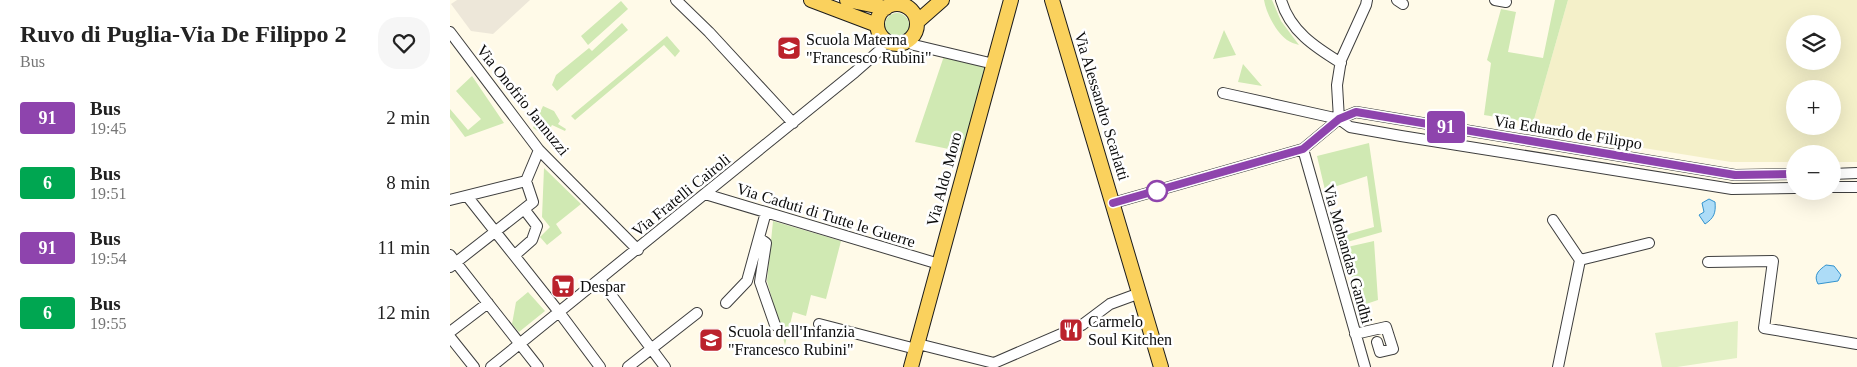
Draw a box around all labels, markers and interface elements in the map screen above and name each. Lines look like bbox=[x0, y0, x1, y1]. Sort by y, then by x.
map controls bbox=[1786, 15, 1841, 200]
button: layers bbox=[1786, 15, 1841, 70]
button: heart bbox=[378, 17, 430, 69]
text: Ruvo di Puglia-Via De Filippo 2 bbox=[20, 21, 346, 47]
street label: Via Alessandro Scarlatti bbox=[1071, 30, 1133, 183]
place label: Scuola Materna "Francesco Rubini" bbox=[806, 31, 931, 66]
school or university icon: Scuola Materna "Francesco Rubini" bbox=[776, 35, 802, 61]
street label: Via Onofrio Jannuzzi bbox=[473, 42, 573, 159]
text: Bus bbox=[20, 53, 45, 70]
button: + bbox=[1786, 80, 1841, 135]
text: Bus bbox=[90, 98, 121, 119]
text: 2 min bbox=[386, 107, 430, 128]
text: 91 bbox=[39, 108, 57, 128]
line badge: 91 bbox=[1424, 111, 1468, 143]
street label: Via Eduardo de Filippo bbox=[1493, 112, 1643, 153]
text: 91 bbox=[1437, 117, 1455, 137]
text: 19:45 bbox=[90, 120, 126, 137]
street label: Via Aldo Moro bbox=[923, 130, 965, 228]
button: − bbox=[1786, 145, 1841, 200]
street label: Via Fratelli Cairoli bbox=[629, 150, 734, 240]
text: Bus bbox=[90, 163, 121, 184]
text: 8 min bbox=[386, 172, 430, 193]
text: 6 bbox=[43, 173, 52, 193]
street label: Via Caduti di Tutte le Guerre bbox=[735, 180, 917, 250]
unlabelled marker bbox=[1146, 180, 1168, 202]
street label: Via Mohandas Gandhi bbox=[1320, 182, 1376, 326]
text: 19:51 bbox=[90, 185, 126, 202]
text: Bus bbox=[90, 228, 121, 249]
text: 11 min bbox=[377, 237, 430, 258]
text: 91 bbox=[39, 238, 57, 258]
text: 19:54 bbox=[90, 250, 126, 267]
supermarket icon: Despar bbox=[550, 273, 576, 299]
place label: Despar bbox=[580, 278, 626, 296]
text: Bus bbox=[90, 293, 121, 314]
text: 12 min bbox=[377, 302, 430, 323]
text: 6 bbox=[43, 303, 52, 323]
place label: Carmelo Soul Kitchen bbox=[1088, 313, 1172, 348]
text: 19:55 bbox=[90, 315, 126, 332]
restaurant icon: Carmelo Soul Kitchen bbox=[1058, 317, 1084, 343]
place label: Scuola dell'Infanzia "Francesco Rubini" bbox=[728, 323, 855, 358]
school or university icon: Scuola dell'Infanzia "Francesco Rubini" bbox=[698, 327, 724, 353]

